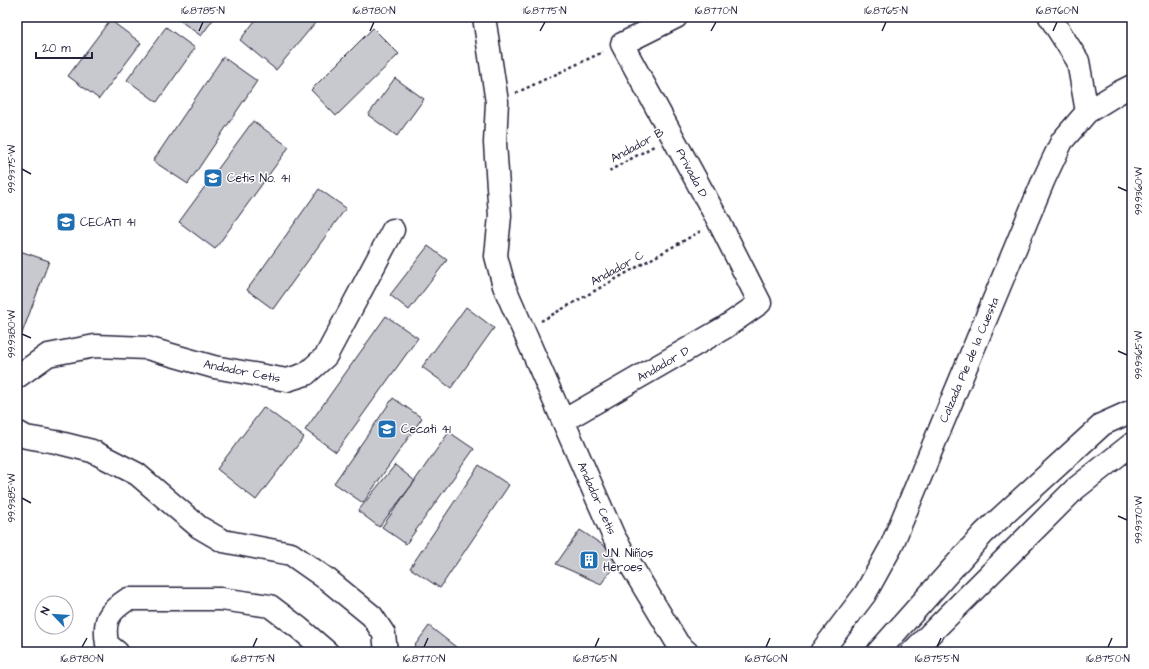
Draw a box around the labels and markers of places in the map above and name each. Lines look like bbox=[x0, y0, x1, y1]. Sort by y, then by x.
school or university icon: Cetís No. 41 bbox=[202, 167, 224, 189]
place label: Cetís No. 41 bbox=[227, 170, 290, 187]
school or university icon: CECATI 41 bbox=[55, 211, 77, 233]
place label: CECATI 41 bbox=[80, 214, 136, 231]
school or university icon: Cecati 41 bbox=[376, 418, 398, 440]
place label: Cecati 41 bbox=[401, 421, 451, 438]
place label: J.N. Niños Heroes bbox=[603, 545, 653, 576]
building icon: J.N. Niños Heroes bbox=[578, 549, 600, 571]

